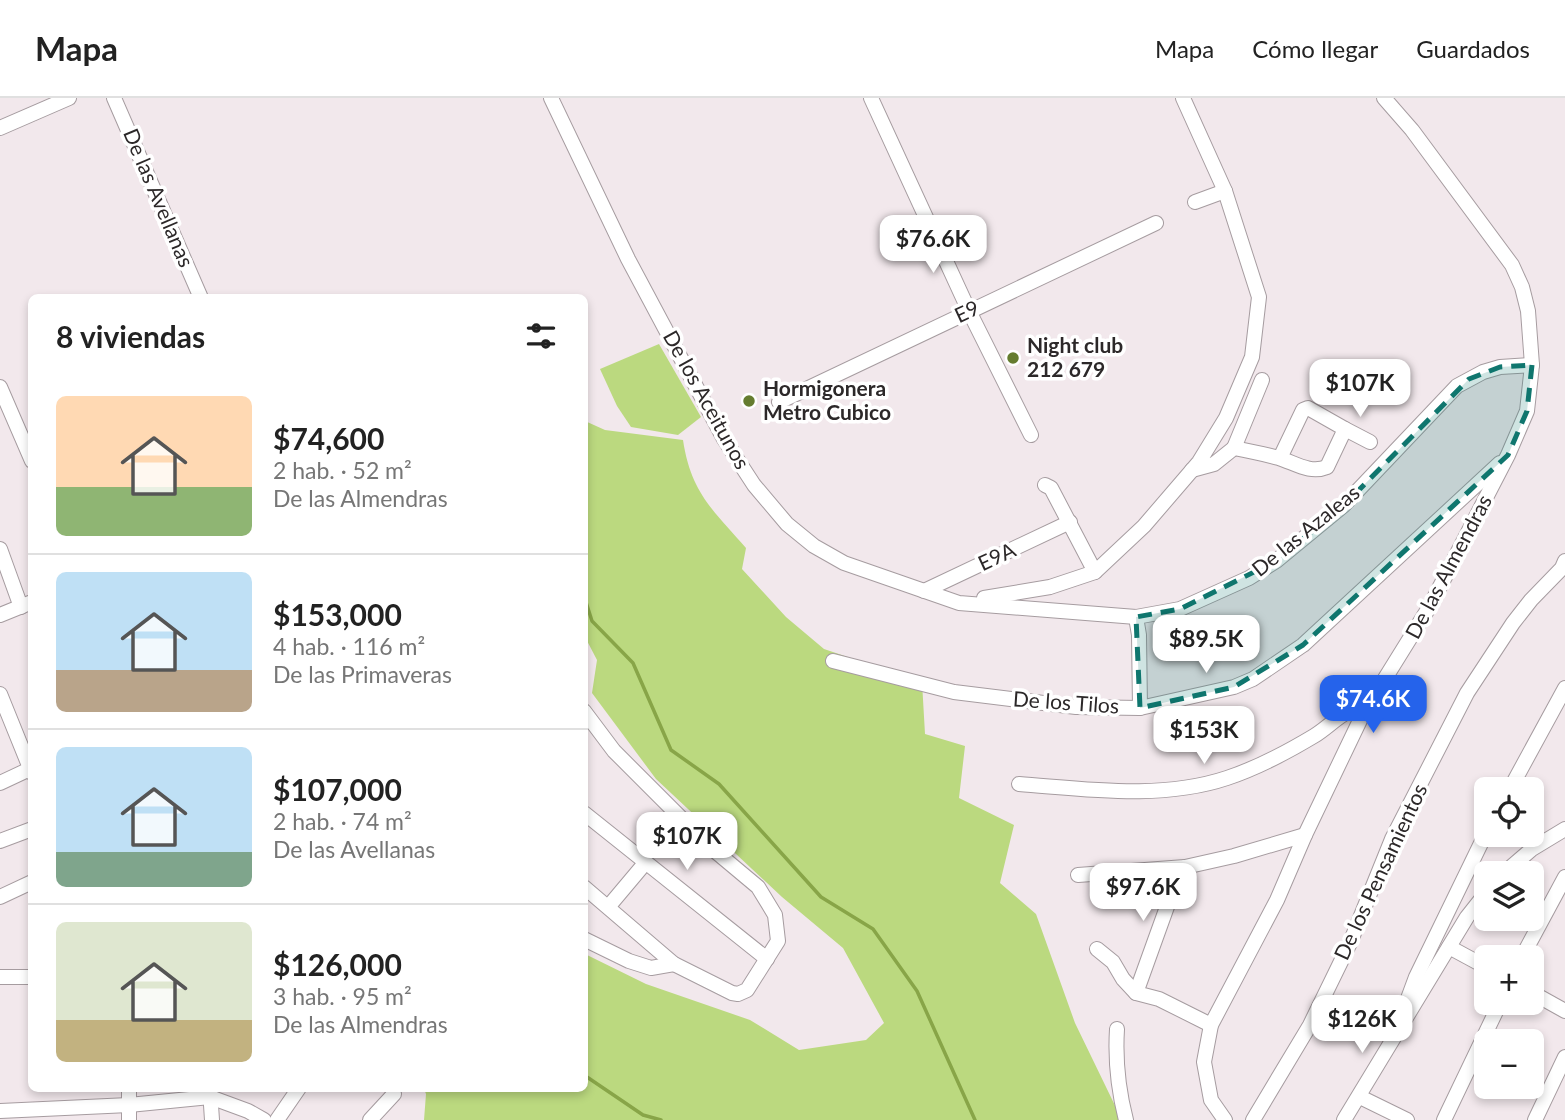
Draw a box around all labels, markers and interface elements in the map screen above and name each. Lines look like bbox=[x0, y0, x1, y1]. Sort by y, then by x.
text: Mapa bbox=[35, 28, 118, 68]
text: Mapa bbox=[1155, 34, 1214, 63]
text: Cómo llegar bbox=[1252, 34, 1378, 63]
text: Guardados bbox=[1416, 34, 1530, 63]
street label: De las Avellanas bbox=[119, 124, 200, 270]
pin: $76.6K bbox=[876, 216, 990, 275]
text: $76.6K bbox=[896, 224, 970, 252]
street label: E9 bbox=[950, 294, 983, 327]
icon: filters bbox=[522, 317, 560, 355]
text: 8 viviendas bbox=[56, 318, 205, 354]
street label: De los Aceitunos bbox=[659, 326, 756, 473]
place label: Night club 212 679 bbox=[1027, 332, 1123, 381]
marker: Night club 212 679 bbox=[1005, 350, 1021, 366]
pin: $107K bbox=[1311, 360, 1409, 419]
text: $107K bbox=[1325, 368, 1395, 396]
place label: Hormigonera Metro Cubico bbox=[763, 375, 891, 424]
marker: Hormigonera Metro Cubico bbox=[741, 393, 757, 409]
text: $74,600 bbox=[273, 420, 384, 456]
icon: home bbox=[112, 424, 196, 508]
text: 2 hab. · 52 m² bbox=[273, 456, 412, 484]
street label: De las Azaleas bbox=[1246, 479, 1364, 581]
text: De las Almendras bbox=[273, 484, 448, 512]
street label: De las Almendras bbox=[1399, 490, 1496, 643]
street label: E9A bbox=[974, 536, 1020, 575]
text: $153,000 bbox=[273, 596, 402, 632]
icon: home bbox=[112, 600, 196, 684]
pin: $89.5K bbox=[1149, 616, 1263, 675]
text: $89.5K bbox=[1169, 624, 1243, 652]
text: 4 hab. · 116 m² bbox=[273, 632, 425, 660]
text: De las Primaveras bbox=[273, 660, 452, 688]
pin: $74.6K bbox=[1316, 676, 1430, 735]
text: $74.6K bbox=[1336, 684, 1410, 712]
street label: De los Tilos bbox=[1012, 685, 1120, 718]
pin: $153K bbox=[1155, 706, 1253, 766]
text: $153K bbox=[1169, 715, 1239, 743]
text: $107,000 bbox=[273, 771, 402, 807]
icon: home bbox=[112, 775, 196, 859]
map controls bbox=[1474, 777, 1544, 1099]
button: locate bbox=[1474, 777, 1544, 847]
street label: De los Pensamientos bbox=[1328, 779, 1431, 963]
text: 2 hab. · 74 m² bbox=[273, 807, 412, 835]
pin: $107K bbox=[638, 812, 736, 872]
text: $107K bbox=[652, 821, 722, 849]
text: De las Avellanas bbox=[273, 835, 435, 863]
button: layers bbox=[1474, 861, 1544, 931]
pin: $97.6K bbox=[1086, 864, 1200, 923]
text: $97.6K bbox=[1106, 872, 1180, 900]
button: + bbox=[1474, 945, 1544, 1015]
text: $126,000 bbox=[273, 946, 402, 982]
icon: home bbox=[112, 950, 196, 1034]
text: 3 hab. · 95 m² bbox=[273, 982, 412, 1010]
pin: $126K bbox=[1313, 996, 1411, 1055]
text: $126K bbox=[1327, 1004, 1397, 1032]
text: De las Almendras bbox=[273, 1010, 448, 1038]
button: − bbox=[1474, 1029, 1544, 1099]

